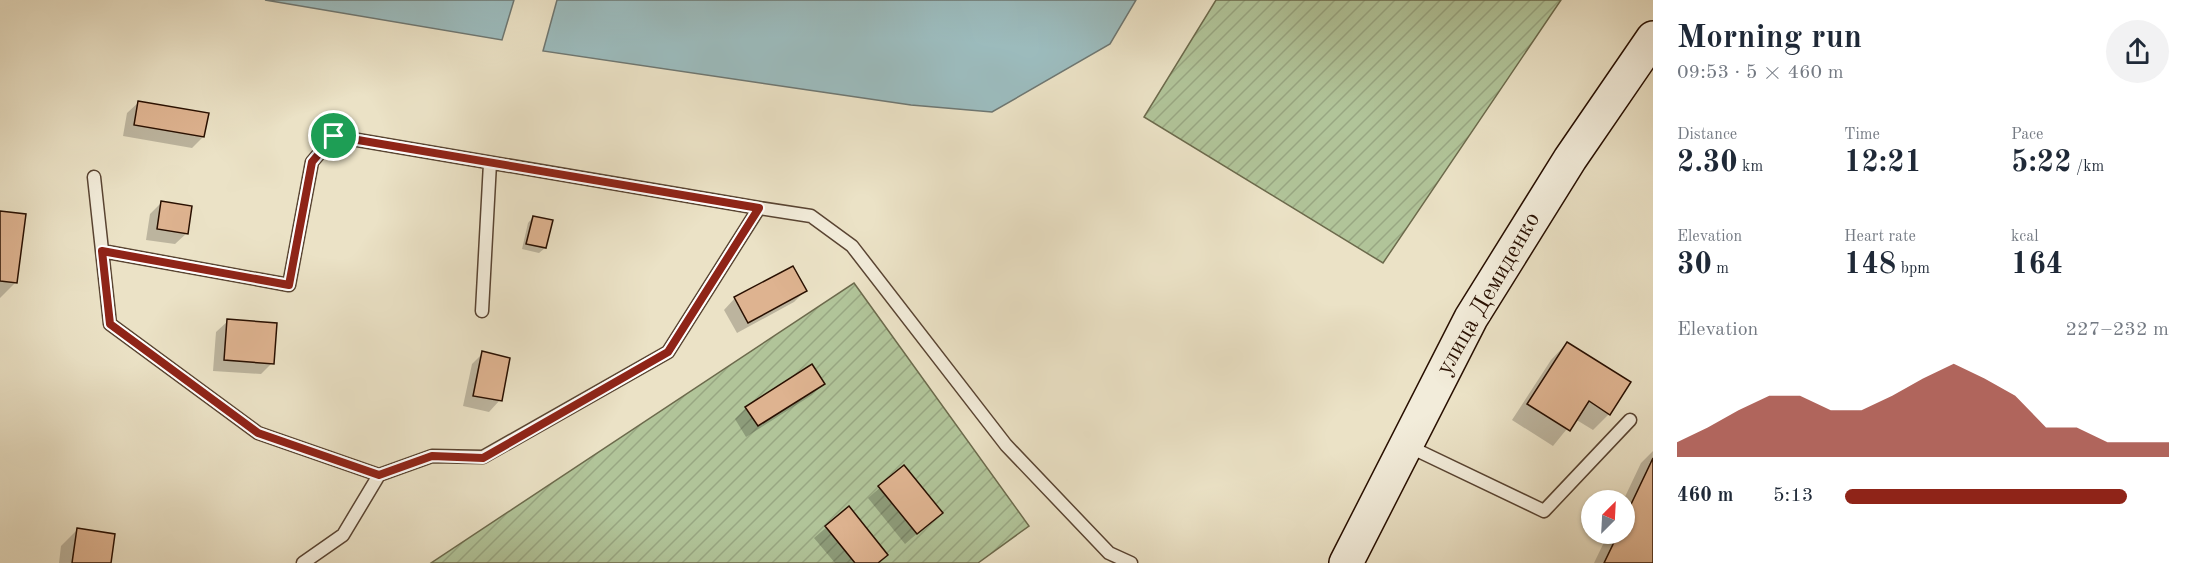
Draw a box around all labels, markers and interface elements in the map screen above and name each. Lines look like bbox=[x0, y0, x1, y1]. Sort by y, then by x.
button: share bbox=[2106, 20, 2169, 83]
text: Morning run bbox=[1677, 22, 1862, 55]
text: 09:53 · 5 × 460 m bbox=[1677, 63, 1844, 83]
pin bbox=[308, 110, 359, 161]
icon: arrive bbox=[317, 119, 350, 152]
text: Distance bbox=[1677, 127, 1737, 143]
text: Time bbox=[1844, 127, 1880, 143]
text: Pace bbox=[2011, 127, 2043, 143]
text: 2.30 bbox=[1677, 148, 1738, 178]
text: 12:21 bbox=[1844, 148, 1922, 178]
text: 5:22 bbox=[2011, 148, 2072, 178]
text: km bbox=[1738, 159, 1763, 175]
text: /km bbox=[2072, 159, 2104, 175]
street label: улица Демиденко bbox=[1433, 209, 1545, 379]
text: Elevation bbox=[1677, 229, 1742, 245]
text: Heart rate bbox=[1844, 229, 1916, 245]
text: kcal bbox=[2011, 229, 2039, 245]
text: 30 bbox=[1677, 250, 1712, 280]
text: 148 bbox=[1844, 250, 1896, 280]
text: 164 bbox=[2011, 250, 2063, 280]
text: m bbox=[1712, 261, 1729, 277]
text: bpm bbox=[1896, 261, 1930, 277]
text: Elevation bbox=[1677, 320, 1758, 340]
text: 227–232 m bbox=[2066, 320, 2169, 340]
text: 460 m bbox=[1677, 486, 1733, 506]
text: 5:13 bbox=[1773, 486, 1813, 506]
north arrow bbox=[1581, 490, 1635, 544]
map controls bbox=[1581, 490, 1635, 544]

